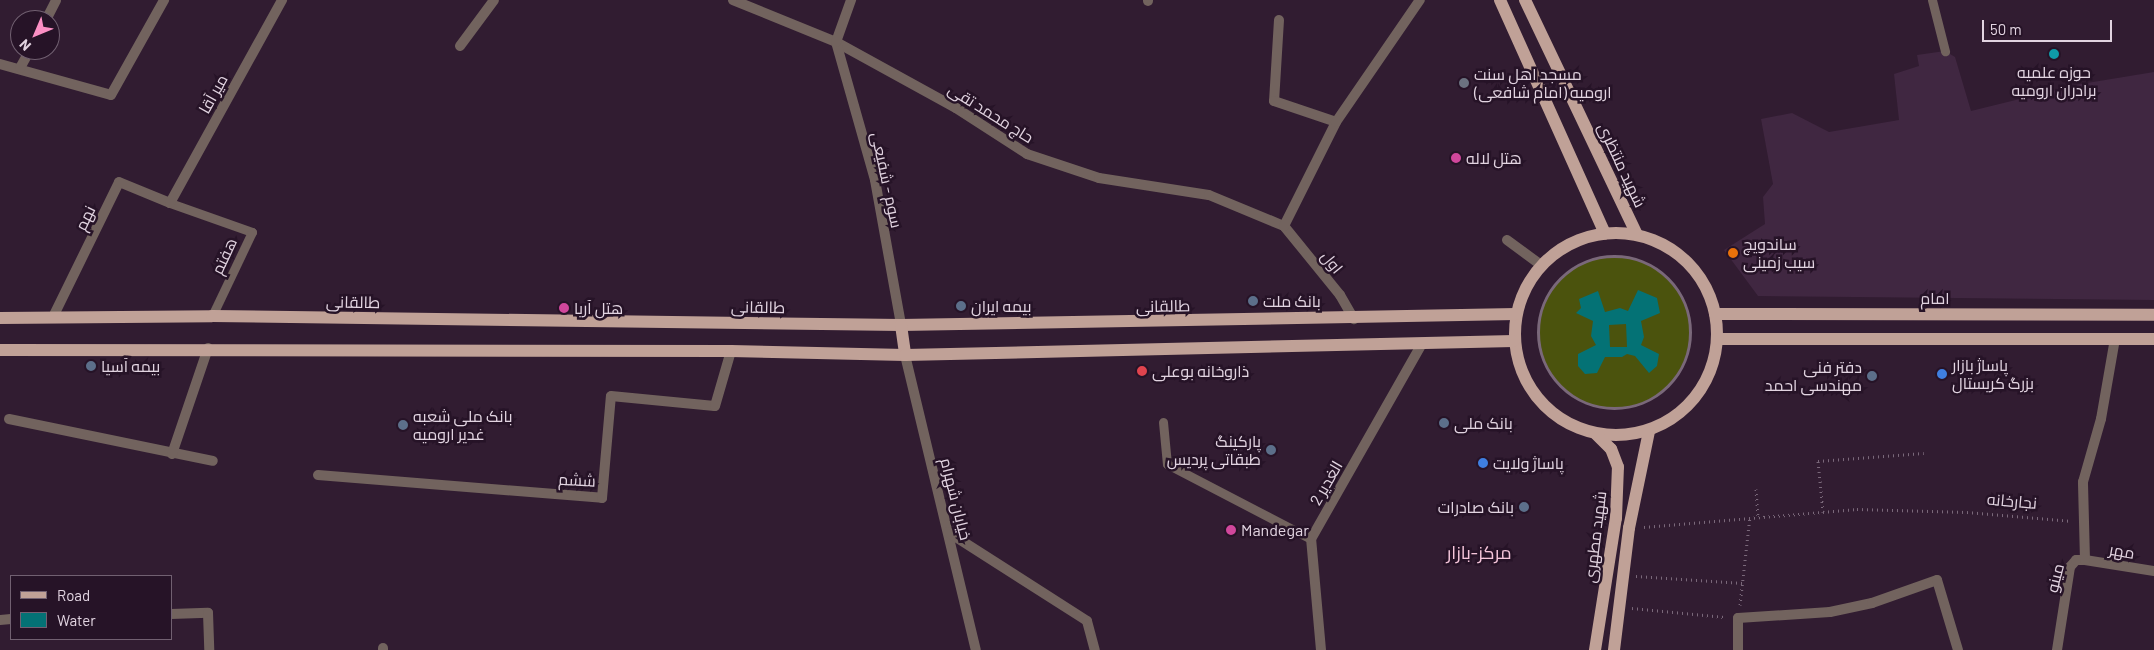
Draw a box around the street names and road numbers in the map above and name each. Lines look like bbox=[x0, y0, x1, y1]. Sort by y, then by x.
street label: میر آقا bbox=[194, 71, 232, 117]
street label: حاج محمد تقی bbox=[945, 79, 1037, 147]
street label: شهید منتظری bbox=[1594, 120, 1650, 210]
street label: سوم - شفیعی bbox=[867, 130, 907, 230]
street label: نهم bbox=[71, 202, 99, 234]
street label: هفتم bbox=[207, 235, 241, 277]
street label: اول bbox=[1317, 247, 1347, 277]
street label: امام bbox=[1920, 288, 1950, 308]
street label: طالقانی bbox=[326, 292, 380, 312]
street label: طالقانی bbox=[1136, 296, 1190, 316]
street label: طالقانی bbox=[731, 297, 785, 317]
street label: خیابان شهرام bbox=[937, 456, 975, 542]
street label: 2 الغدیر bbox=[1306, 457, 1346, 509]
street label: ششم bbox=[558, 469, 596, 491]
street label: نجارخانه bbox=[1986, 489, 2038, 513]
street label: شهید مطهری bbox=[1580, 490, 1610, 584]
street label: مهر bbox=[2108, 539, 2136, 563]
street label: مینو bbox=[2042, 562, 2068, 594]

